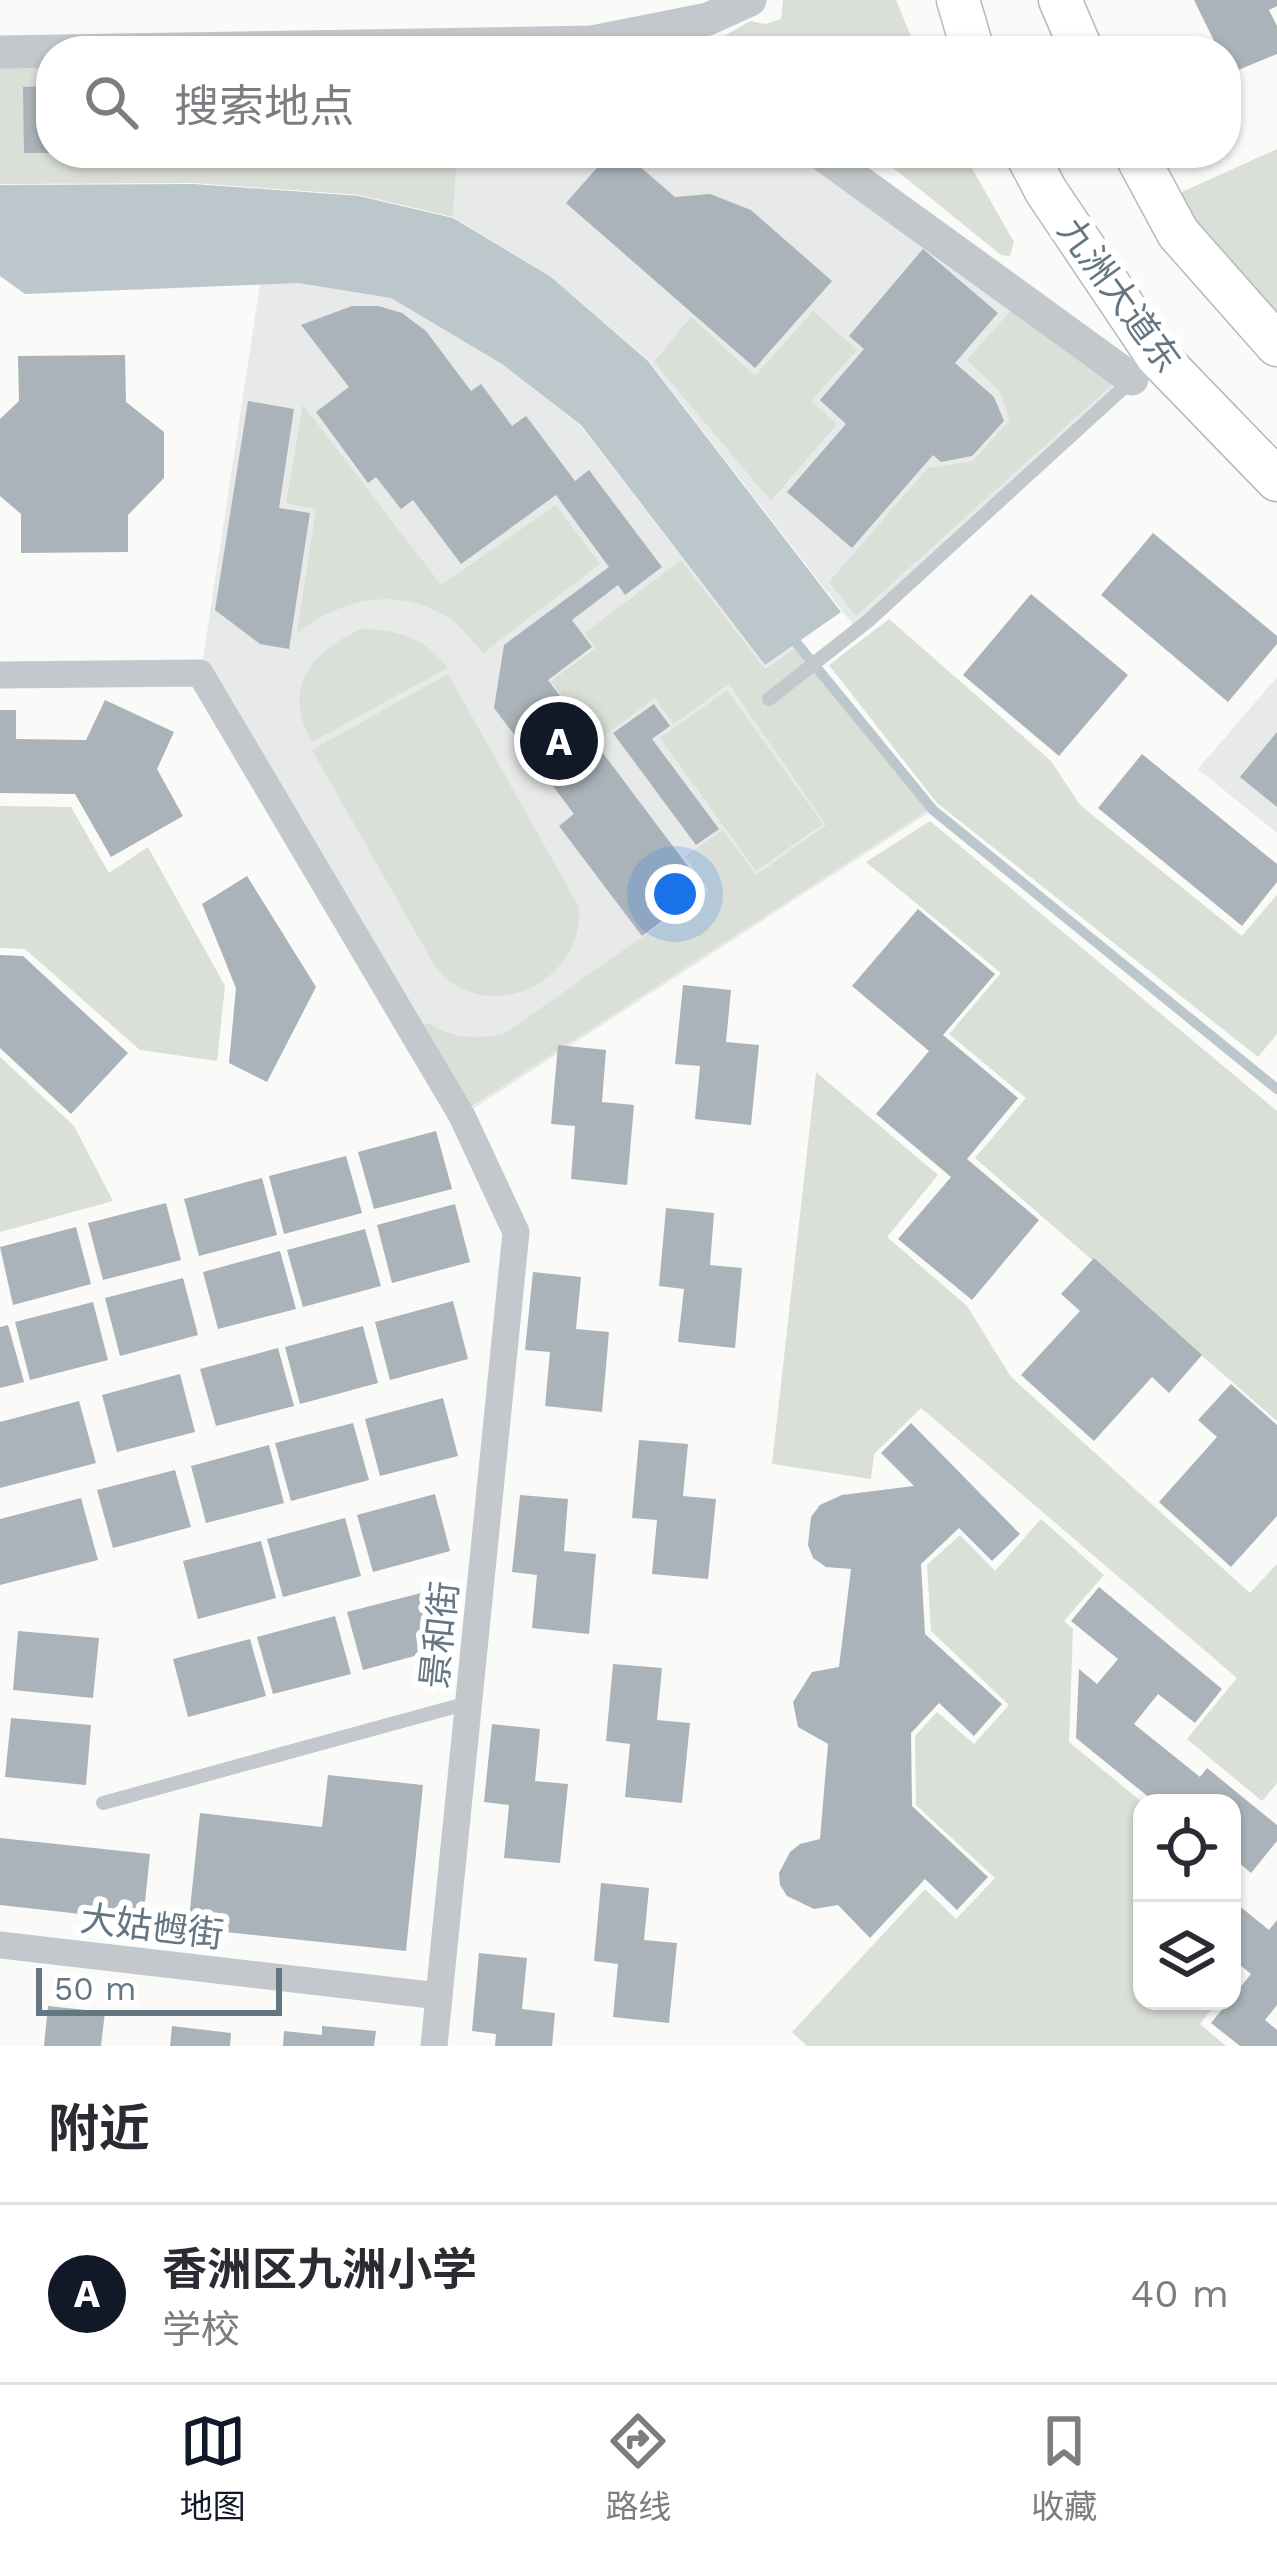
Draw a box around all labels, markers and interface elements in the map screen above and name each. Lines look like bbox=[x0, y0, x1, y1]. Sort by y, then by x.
search box bbox=[36, 36, 1241, 168]
icon: search bbox=[78, 69, 144, 135]
text: 搜索地点 bbox=[174, 80, 354, 133]
street label: 九洲大道东 bbox=[1049, 210, 1189, 381]
pin: A bbox=[520, 696, 598, 786]
your location bbox=[645, 864, 705, 924]
street label: 景和街 bbox=[413, 1579, 467, 1691]
map controls bbox=[1133, 1794, 1241, 2010]
button: locate bbox=[1133, 1794, 1241, 1902]
street label: 大姑乸街 bbox=[78, 1897, 226, 1957]
button: layers bbox=[1133, 1902, 1241, 2010]
scale bar bbox=[36, 1962, 282, 2015]
text: 50 m bbox=[54, 1969, 136, 2008]
text: 附近 bbox=[48, 2099, 150, 2158]
text: 香洲区九洲小学 bbox=[162, 2243, 477, 2296]
text: A bbox=[74, 2271, 100, 2316]
text: 40 m bbox=[1130, 2271, 1229, 2316]
text: 学校 bbox=[162, 2307, 240, 2352]
tab: 地图 bbox=[180, 2408, 246, 2528]
tab: 路线 bbox=[605, 2408, 671, 2528]
tab: 收藏 bbox=[1031, 2408, 1097, 2528]

